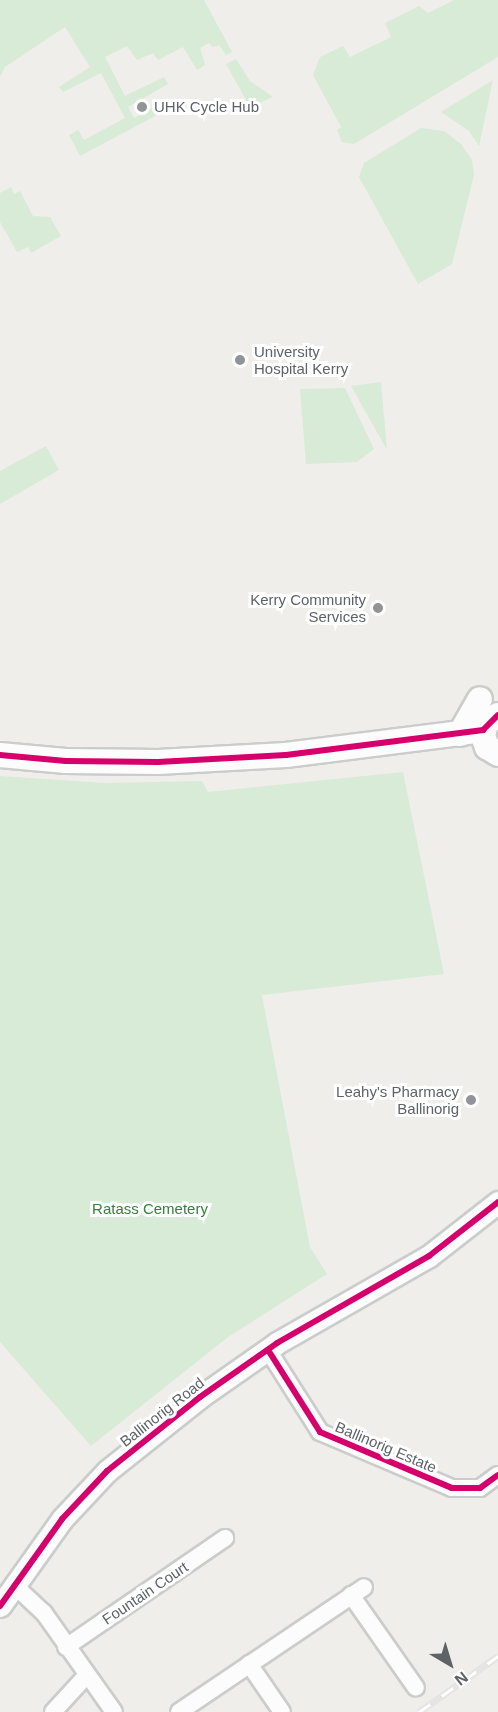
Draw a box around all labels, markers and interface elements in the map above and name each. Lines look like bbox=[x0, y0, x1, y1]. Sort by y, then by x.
place label: UHK Cycle Hub bbox=[154, 98, 259, 116]
marker: UHK Cycle Hub bbox=[135, 100, 149, 114]
place label: University Hospital Kerry bbox=[254, 342, 348, 377]
marker: University Hospital Kerry bbox=[231, 351, 249, 369]
place label: Kerry Community Services bbox=[250, 590, 366, 625]
marker: Kerry Community Services bbox=[371, 601, 385, 615]
place label: Leahy's Pharmacy Ballinorig bbox=[336, 1082, 459, 1117]
marker: Leahy's Pharmacy Ballinorig bbox=[464, 1093, 478, 1107]
park label: Ratass Cemetery bbox=[92, 1200, 208, 1218]
street label: Ballinorig Road bbox=[116, 1374, 208, 1450]
street label: Ballinorig Estate bbox=[333, 1418, 439, 1476]
street label: Fountain Court bbox=[99, 1558, 191, 1628]
north arrow bbox=[420, 1634, 480, 1694]
text: N bbox=[452, 1668, 471, 1689]

